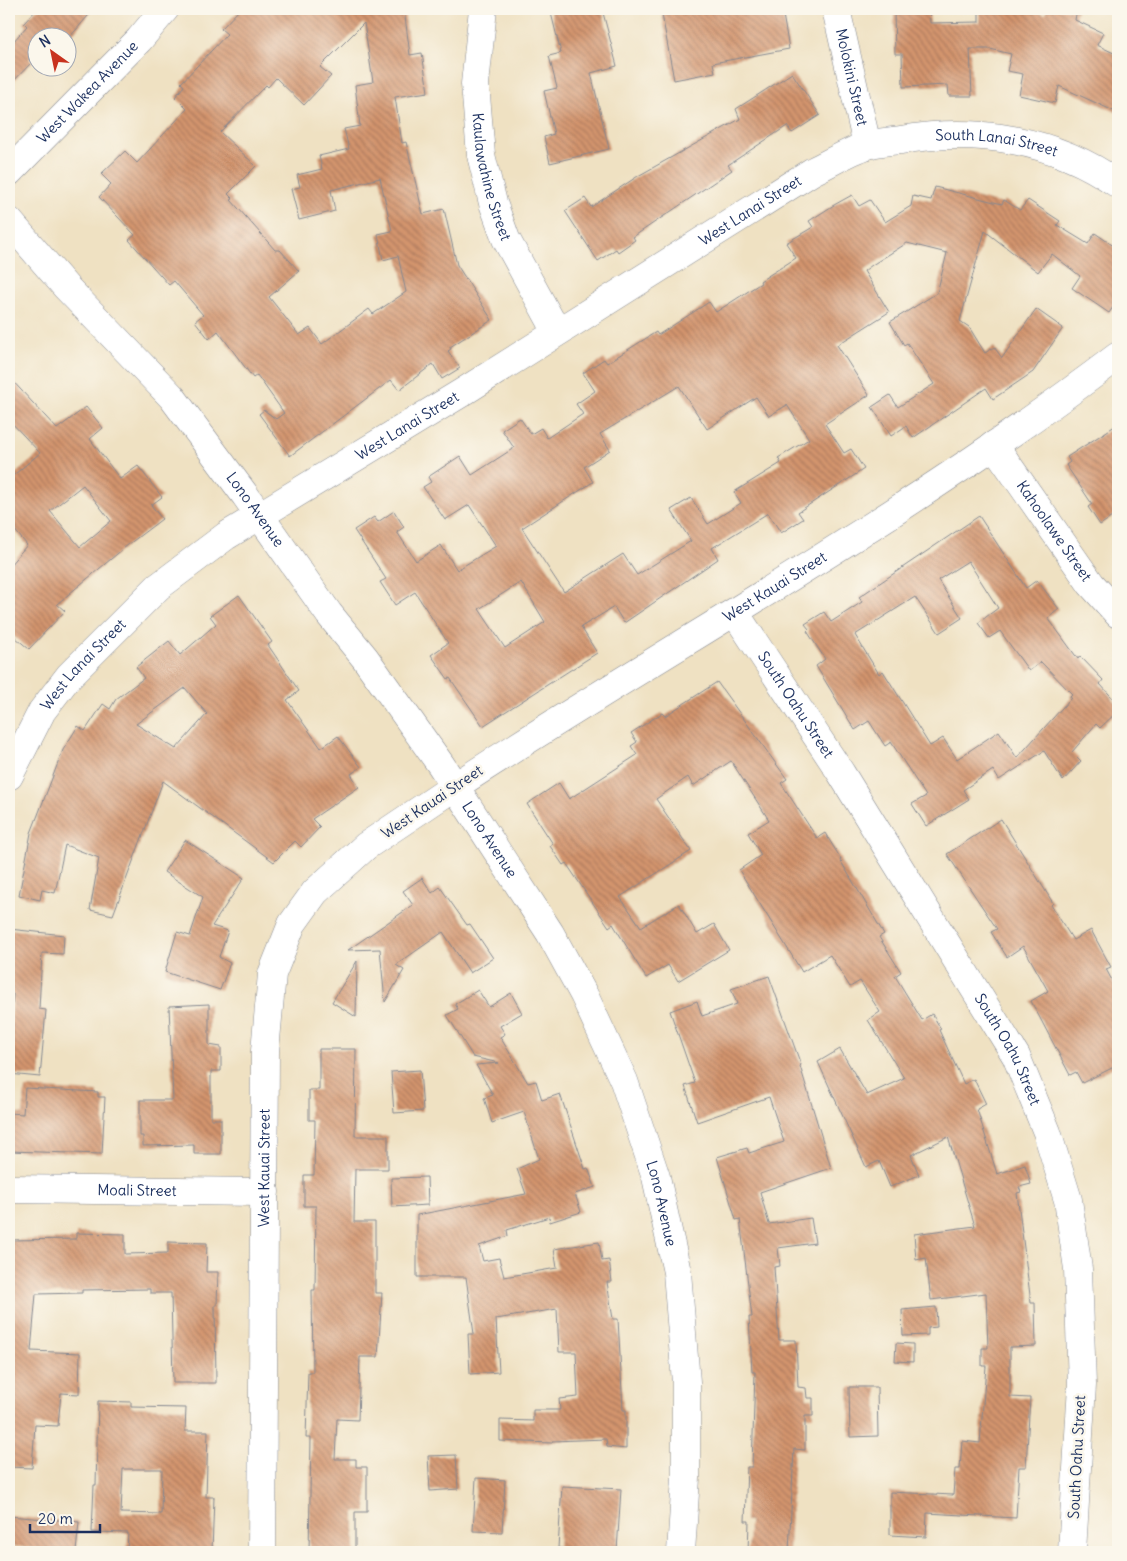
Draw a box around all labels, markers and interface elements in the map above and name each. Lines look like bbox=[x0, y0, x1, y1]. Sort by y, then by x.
street label: Molokini Street bbox=[832, 27, 872, 128]
north arrow bbox=[28, 28, 78, 78]
text: N bbox=[36, 31, 54, 51]
street label: West Wakea Avenue bbox=[33, 37, 142, 147]
street label: Kaulawahine Street bbox=[468, 112, 516, 243]
street label: South Lanai Street bbox=[935, 125, 1061, 161]
street label: West Lanai Street bbox=[695, 171, 805, 250]
street label: West Lanai Street bbox=[352, 387, 462, 464]
street label: Lono Avenue bbox=[222, 468, 289, 550]
street label: Kahoolawe Street bbox=[1013, 477, 1096, 585]
street label: West Kauai Street bbox=[719, 547, 830, 626]
street label: West Lanai Street bbox=[36, 615, 130, 714]
street label: South Oahu Street bbox=[754, 647, 838, 761]
street label: West Kauai Street bbox=[377, 761, 486, 843]
street label: Lono Avenue bbox=[458, 798, 522, 881]
street label: South Oahu Street bbox=[971, 990, 1045, 1108]
street label: West Kauai Street bbox=[254, 1109, 274, 1227]
street label: Lono Avenue bbox=[642, 1158, 681, 1248]
street label: Moali Street bbox=[97, 1180, 177, 1200]
street label: South Oahu Street bbox=[1064, 1395, 1089, 1519]
scale bar bbox=[30, 1501, 100, 1533]
text: 20 m bbox=[38, 1509, 73, 1528]

